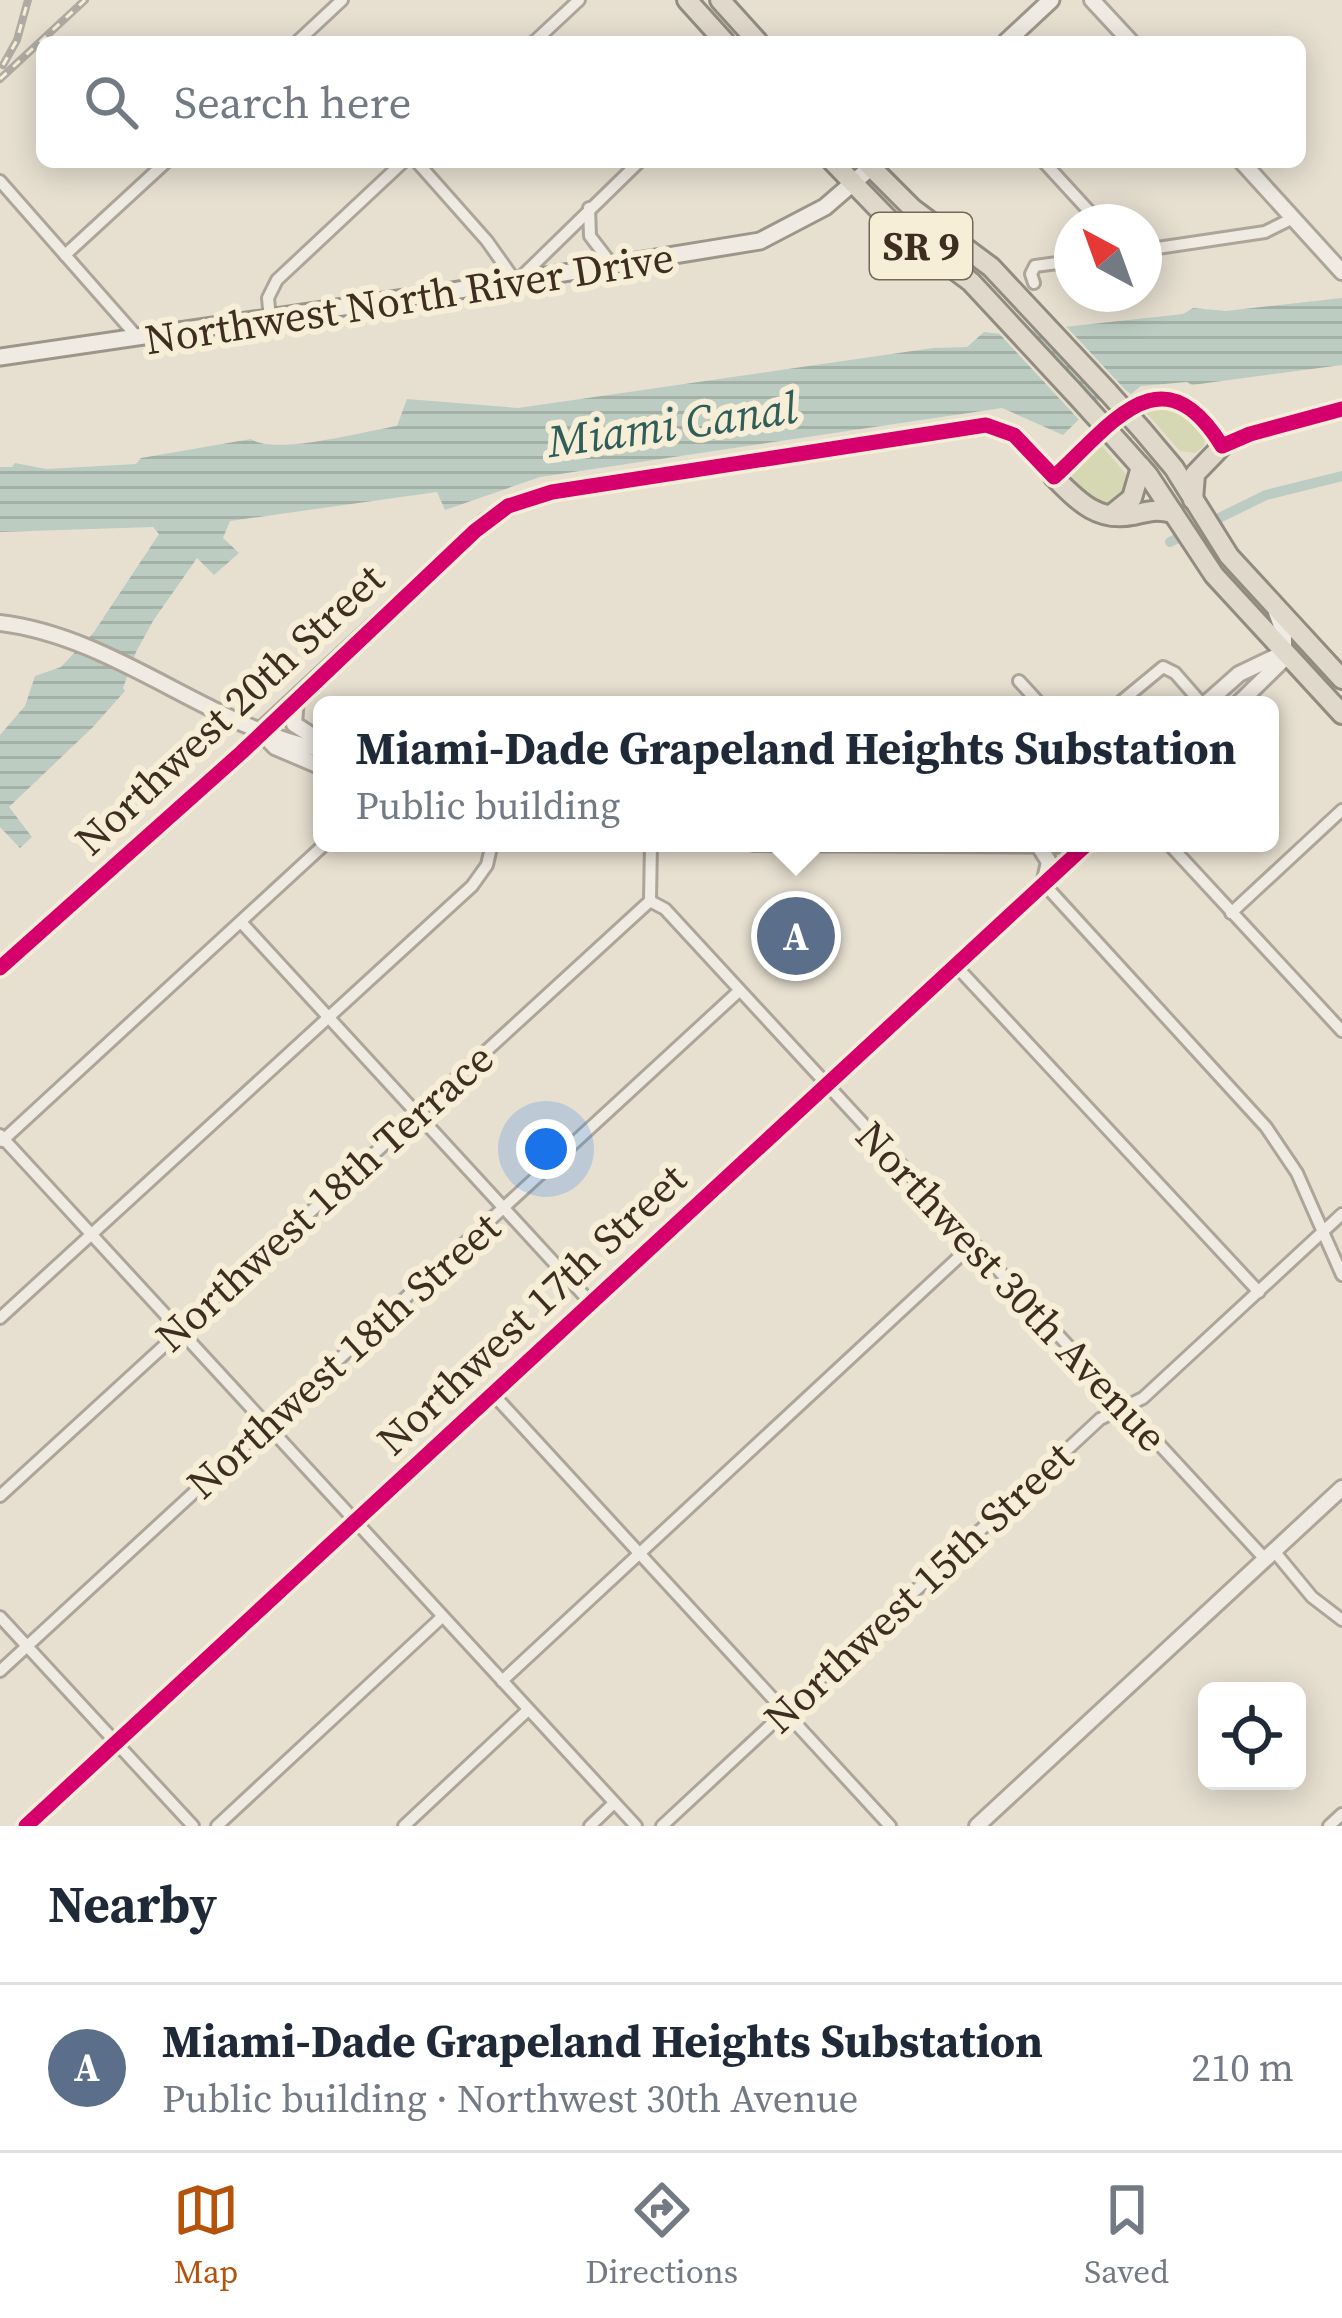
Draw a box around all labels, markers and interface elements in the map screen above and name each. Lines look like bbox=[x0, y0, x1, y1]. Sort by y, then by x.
search box bbox=[36, 36, 1306, 168]
icon: search bbox=[78, 69, 144, 135]
text: Search here bbox=[174, 71, 411, 133]
north arrow bbox=[1054, 204, 1162, 312]
road number: SR 9 bbox=[870, 213, 972, 279]
street label: Northwest North River Drive bbox=[141, 228, 677, 368]
water label: Miami Canal bbox=[541, 376, 801, 472]
street label: Northwest 20th Street bbox=[62, 550, 396, 868]
popup bbox=[313, 696, 1279, 852]
text: Miami-Dade Grapeland Heights Substation bbox=[356, 717, 1237, 779]
text: Public building bbox=[356, 779, 620, 832]
pin: A bbox=[757, 891, 835, 981]
street label: Northwest 18th Terrace bbox=[143, 1030, 505, 1364]
street label: Northwest 30th Avenue bbox=[843, 1108, 1181, 1464]
your location bbox=[516, 1119, 576, 1179]
street label: Northwest 17th Street bbox=[364, 1150, 698, 1468]
street label: Northwest 18th Street bbox=[174, 1198, 512, 1511]
street label: Northwest 15th Street bbox=[751, 1428, 1085, 1746]
map controls bbox=[1198, 1682, 1306, 1790]
button: locate bbox=[1198, 1682, 1306, 1790]
text: Nearby bbox=[48, 1869, 217, 1939]
text: Miami-Dade Grapeland Heights Substation bbox=[162, 2010, 1043, 2072]
text: A bbox=[74, 2041, 100, 2094]
text: 210 m bbox=[1191, 2041, 1294, 2094]
text: Public building · Northwest 30th Avenue bbox=[162, 2072, 858, 2125]
tab: Map bbox=[173, 2177, 239, 2294]
tab: Directions bbox=[585, 2177, 738, 2294]
tab: Saved bbox=[1084, 2177, 1169, 2294]

